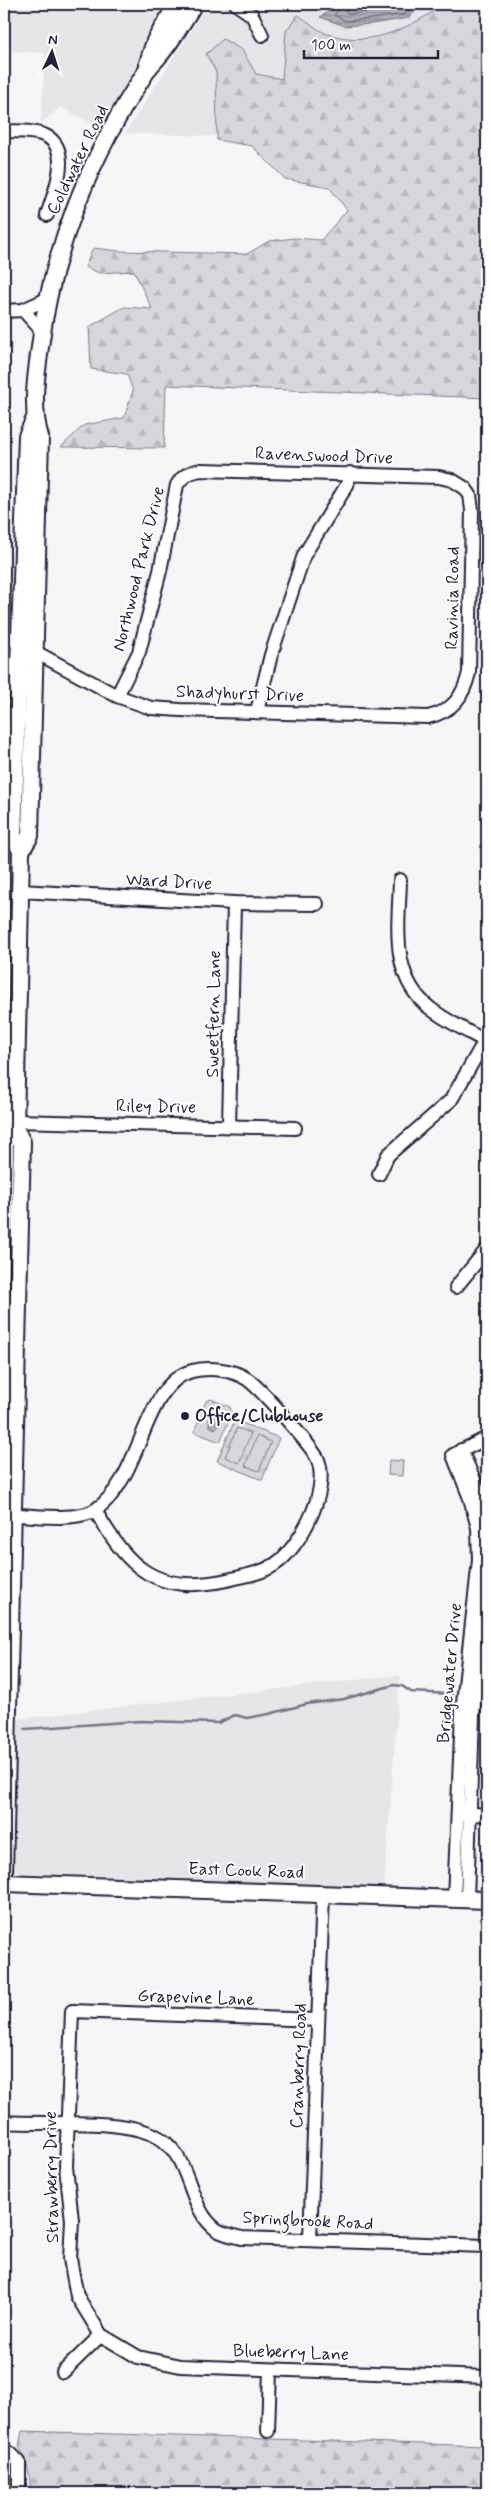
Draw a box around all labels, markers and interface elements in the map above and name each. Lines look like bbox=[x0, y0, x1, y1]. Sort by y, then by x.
north arrow bbox=[28, 28, 78, 78]
scale bar bbox=[304, 28, 437, 60]
text: N bbox=[48, 31, 58, 49]
text: 100 m bbox=[311, 36, 351, 56]
street label: Coldwater Road bbox=[41, 101, 115, 219]
street label: Ravenswood Drive bbox=[254, 442, 394, 470]
street label: Northwood Park Drive bbox=[107, 484, 171, 654]
street label: Ravinia Road bbox=[440, 546, 466, 650]
street label: Shadyhurst Drive bbox=[176, 680, 304, 708]
street label: Ward Drive bbox=[125, 868, 213, 896]
street label: Sweetfern Lane bbox=[201, 950, 227, 1078]
street label: Riley Drive bbox=[116, 1094, 196, 1120]
place label: Office/Clubhouse bbox=[195, 1404, 323, 1428]
marker: Office/Clubhouse bbox=[179, 1410, 191, 1422]
street label: Bridgewater Drive bbox=[432, 1602, 468, 1744]
street label: East Cook Road bbox=[188, 1857, 304, 1885]
street label: Grapevine Lane bbox=[137, 1984, 255, 2012]
street label: Cranberry Road bbox=[285, 2003, 313, 2129]
street label: Strawberry Drive bbox=[39, 2111, 65, 2243]
street label: Springbrook Road bbox=[242, 2206, 374, 2238]
street label: Blueberry Lane bbox=[232, 2339, 350, 2367]

